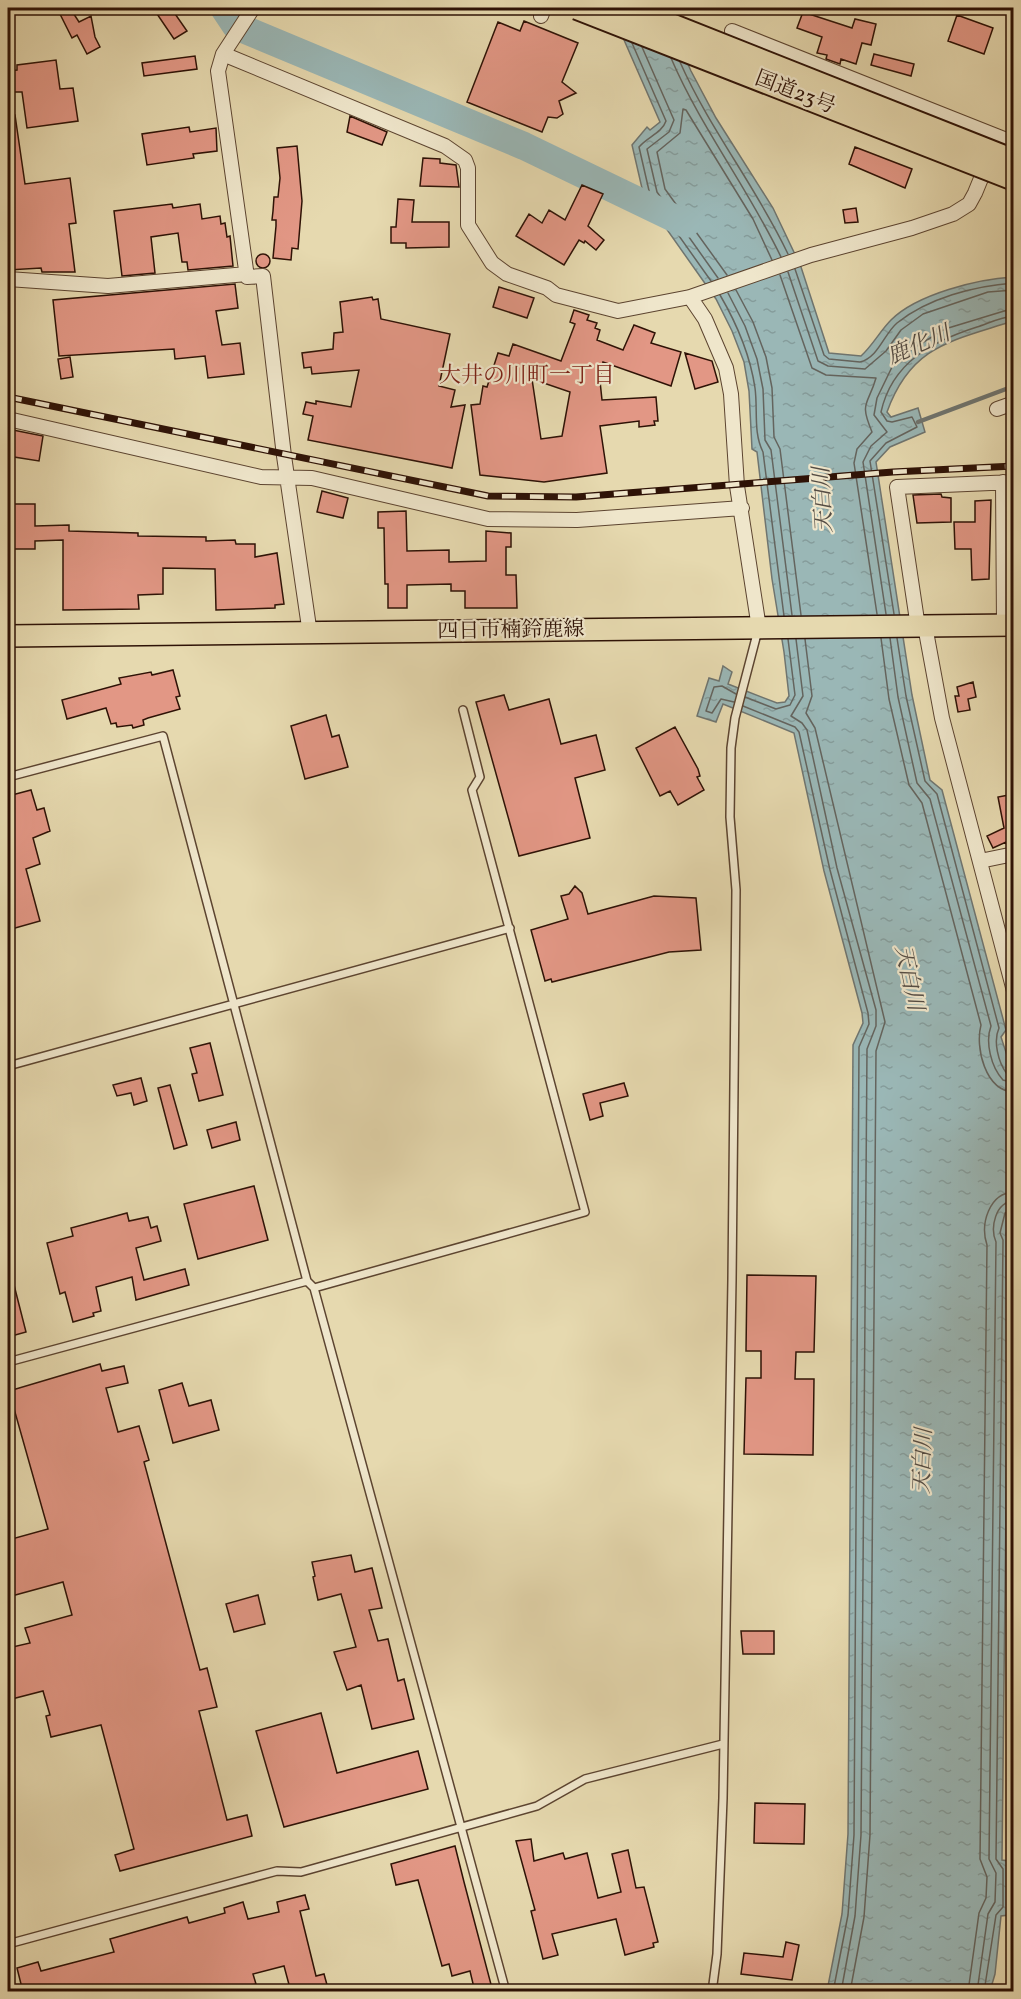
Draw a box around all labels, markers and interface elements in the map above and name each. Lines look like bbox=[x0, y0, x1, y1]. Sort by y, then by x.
street label: 国道23号 bbox=[750, 64, 840, 122]
water label: 鹿化川 bbox=[883, 318, 957, 373]
district label: 大井の川町一丁目 bbox=[439, 361, 615, 392]
water label: 天白川 bbox=[807, 464, 841, 534]
street label: 四日市楠鈴鹿線 bbox=[437, 615, 585, 647]
water label: 天白川 bbox=[886, 942, 930, 1015]
water label: 天白川 bbox=[907, 1425, 941, 1495]

